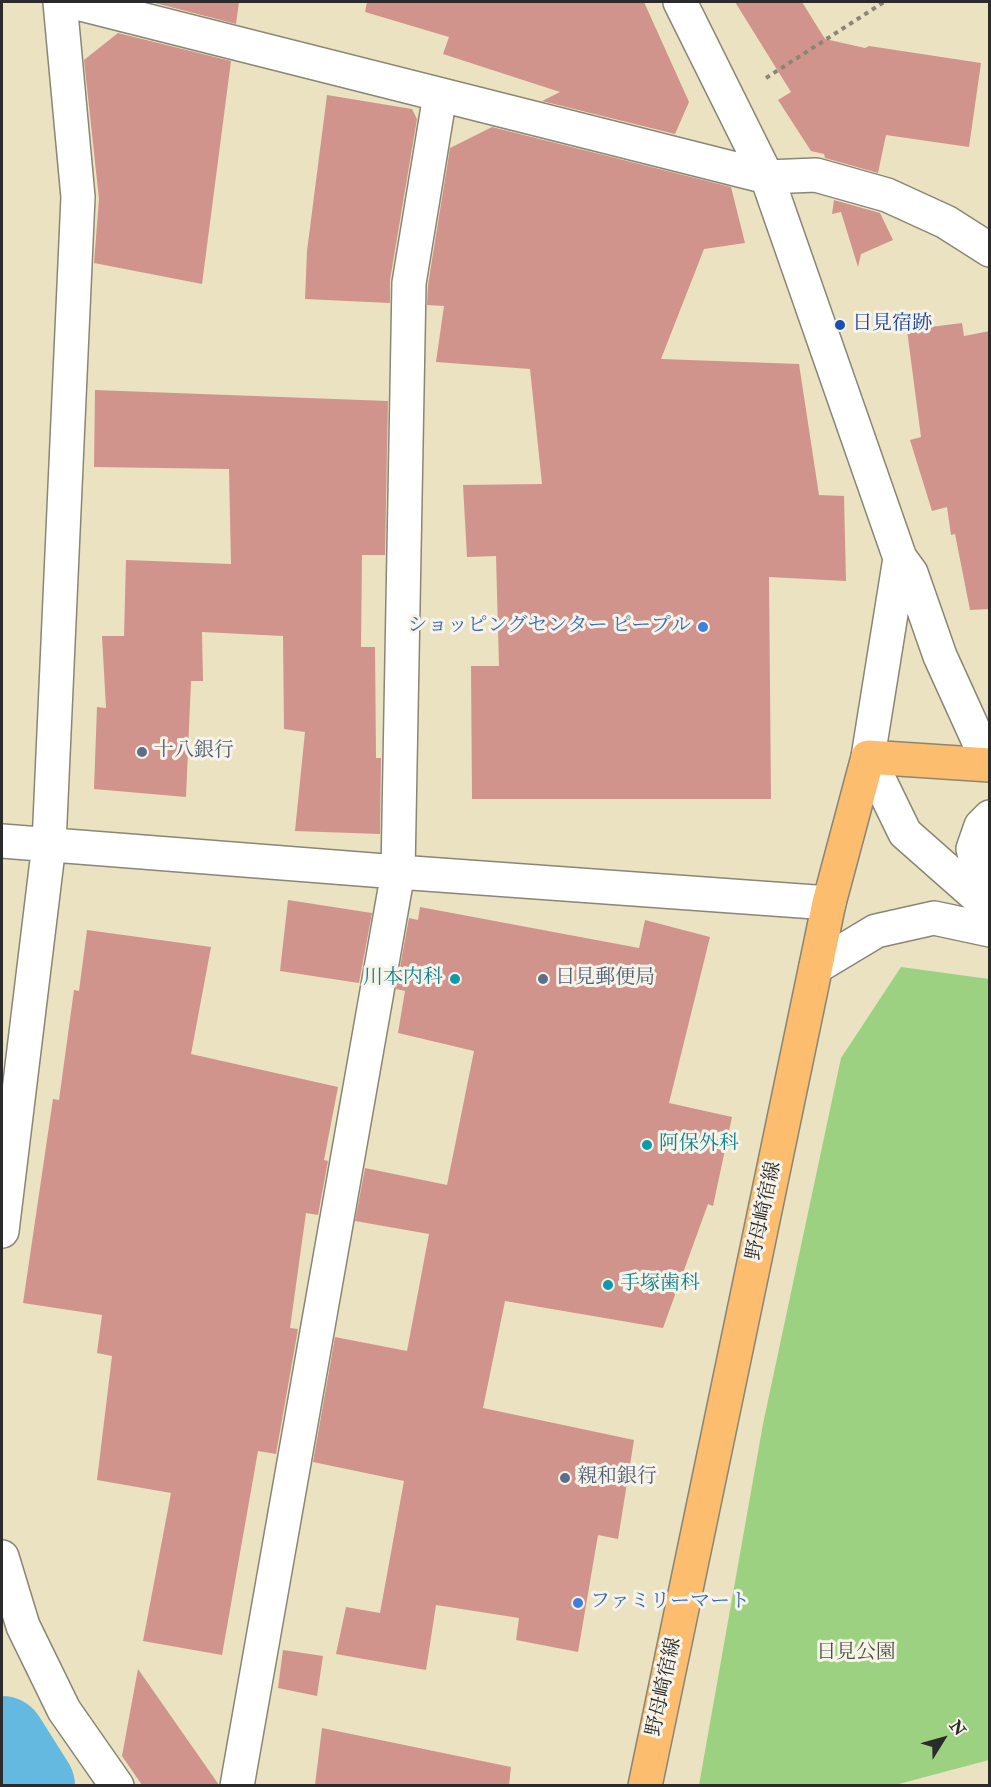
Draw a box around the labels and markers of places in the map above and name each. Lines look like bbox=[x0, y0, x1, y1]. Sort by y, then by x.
place label: 日見宿跡 bbox=[852, 313, 932, 337]
marker: 日見宿跡 bbox=[833, 318, 847, 332]
place label: ショッピングセンター ピープル bbox=[408, 615, 691, 639]
marker: ショッピングセンター ピープル bbox=[696, 620, 710, 634]
place label: 十八銀行 bbox=[154, 740, 234, 764]
marker: 十八銀行 bbox=[135, 745, 149, 759]
place label: 川本内科 bbox=[363, 967, 443, 991]
place label: 日見郵便局 bbox=[555, 967, 655, 991]
marker: 川本内科 bbox=[448, 972, 462, 986]
marker: 日見郵便局 bbox=[536, 972, 550, 986]
place label: 阿保外科 bbox=[659, 1133, 739, 1157]
marker: 阿保外科 bbox=[640, 1138, 654, 1152]
place label: 手塚歯科 bbox=[620, 1273, 700, 1297]
marker: 手塚歯科 bbox=[601, 1278, 615, 1292]
place label: 親和銀行 bbox=[577, 1466, 657, 1490]
marker: 親和銀行 bbox=[558, 1471, 572, 1485]
place label: ファミリーマート bbox=[590, 1591, 750, 1615]
marker: ファミリーマート bbox=[571, 1596, 585, 1610]

